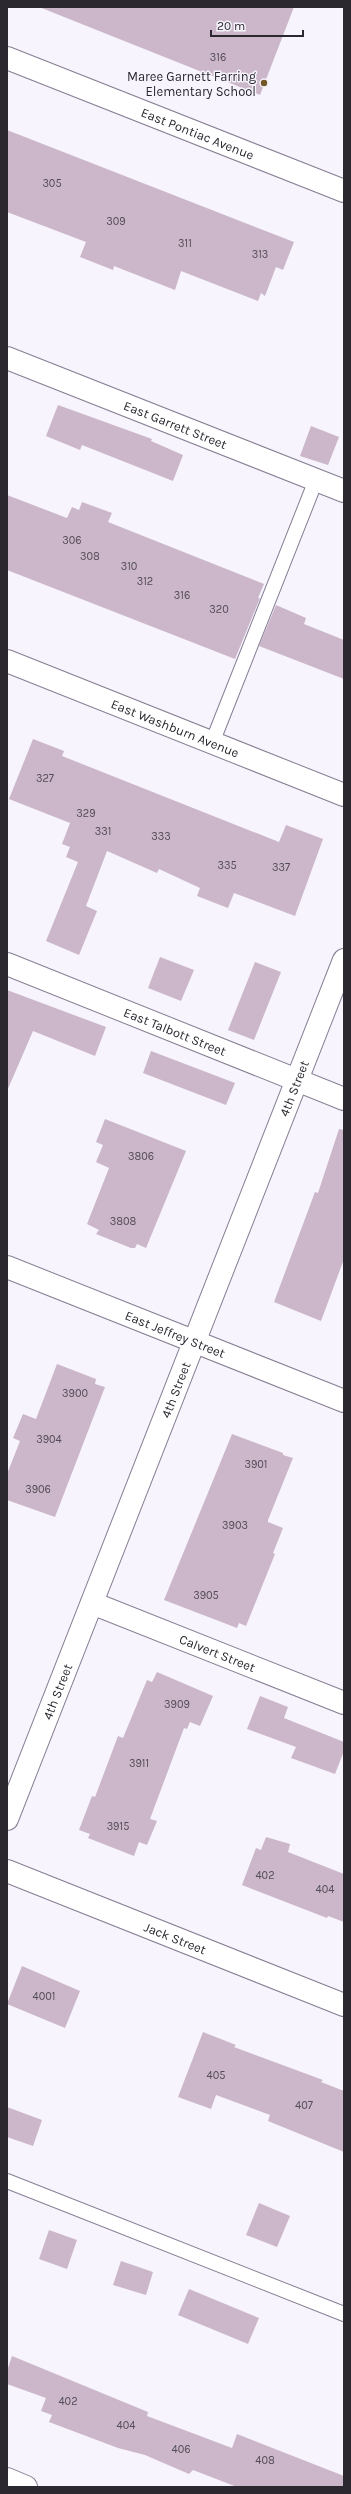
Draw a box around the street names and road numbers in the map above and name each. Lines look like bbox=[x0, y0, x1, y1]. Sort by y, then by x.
street label: East Pontiac Avenue bbox=[139, 105, 256, 163]
street label: East Garrett Street bbox=[121, 398, 229, 452]
street label: East Washburn Avenue bbox=[109, 696, 241, 761]
street label: East Talbott Street bbox=[121, 1005, 228, 1059]
street label: 4th Street bbox=[276, 1058, 312, 1119]
street label: East Jeffrey Street bbox=[123, 1308, 227, 1361]
street label: 4th Street bbox=[158, 1360, 194, 1420]
street label: Calvert Street bbox=[177, 1631, 258, 1675]
street label: 4th Street bbox=[40, 1661, 75, 1722]
street label: Jack Street bbox=[142, 1919, 208, 1957]

